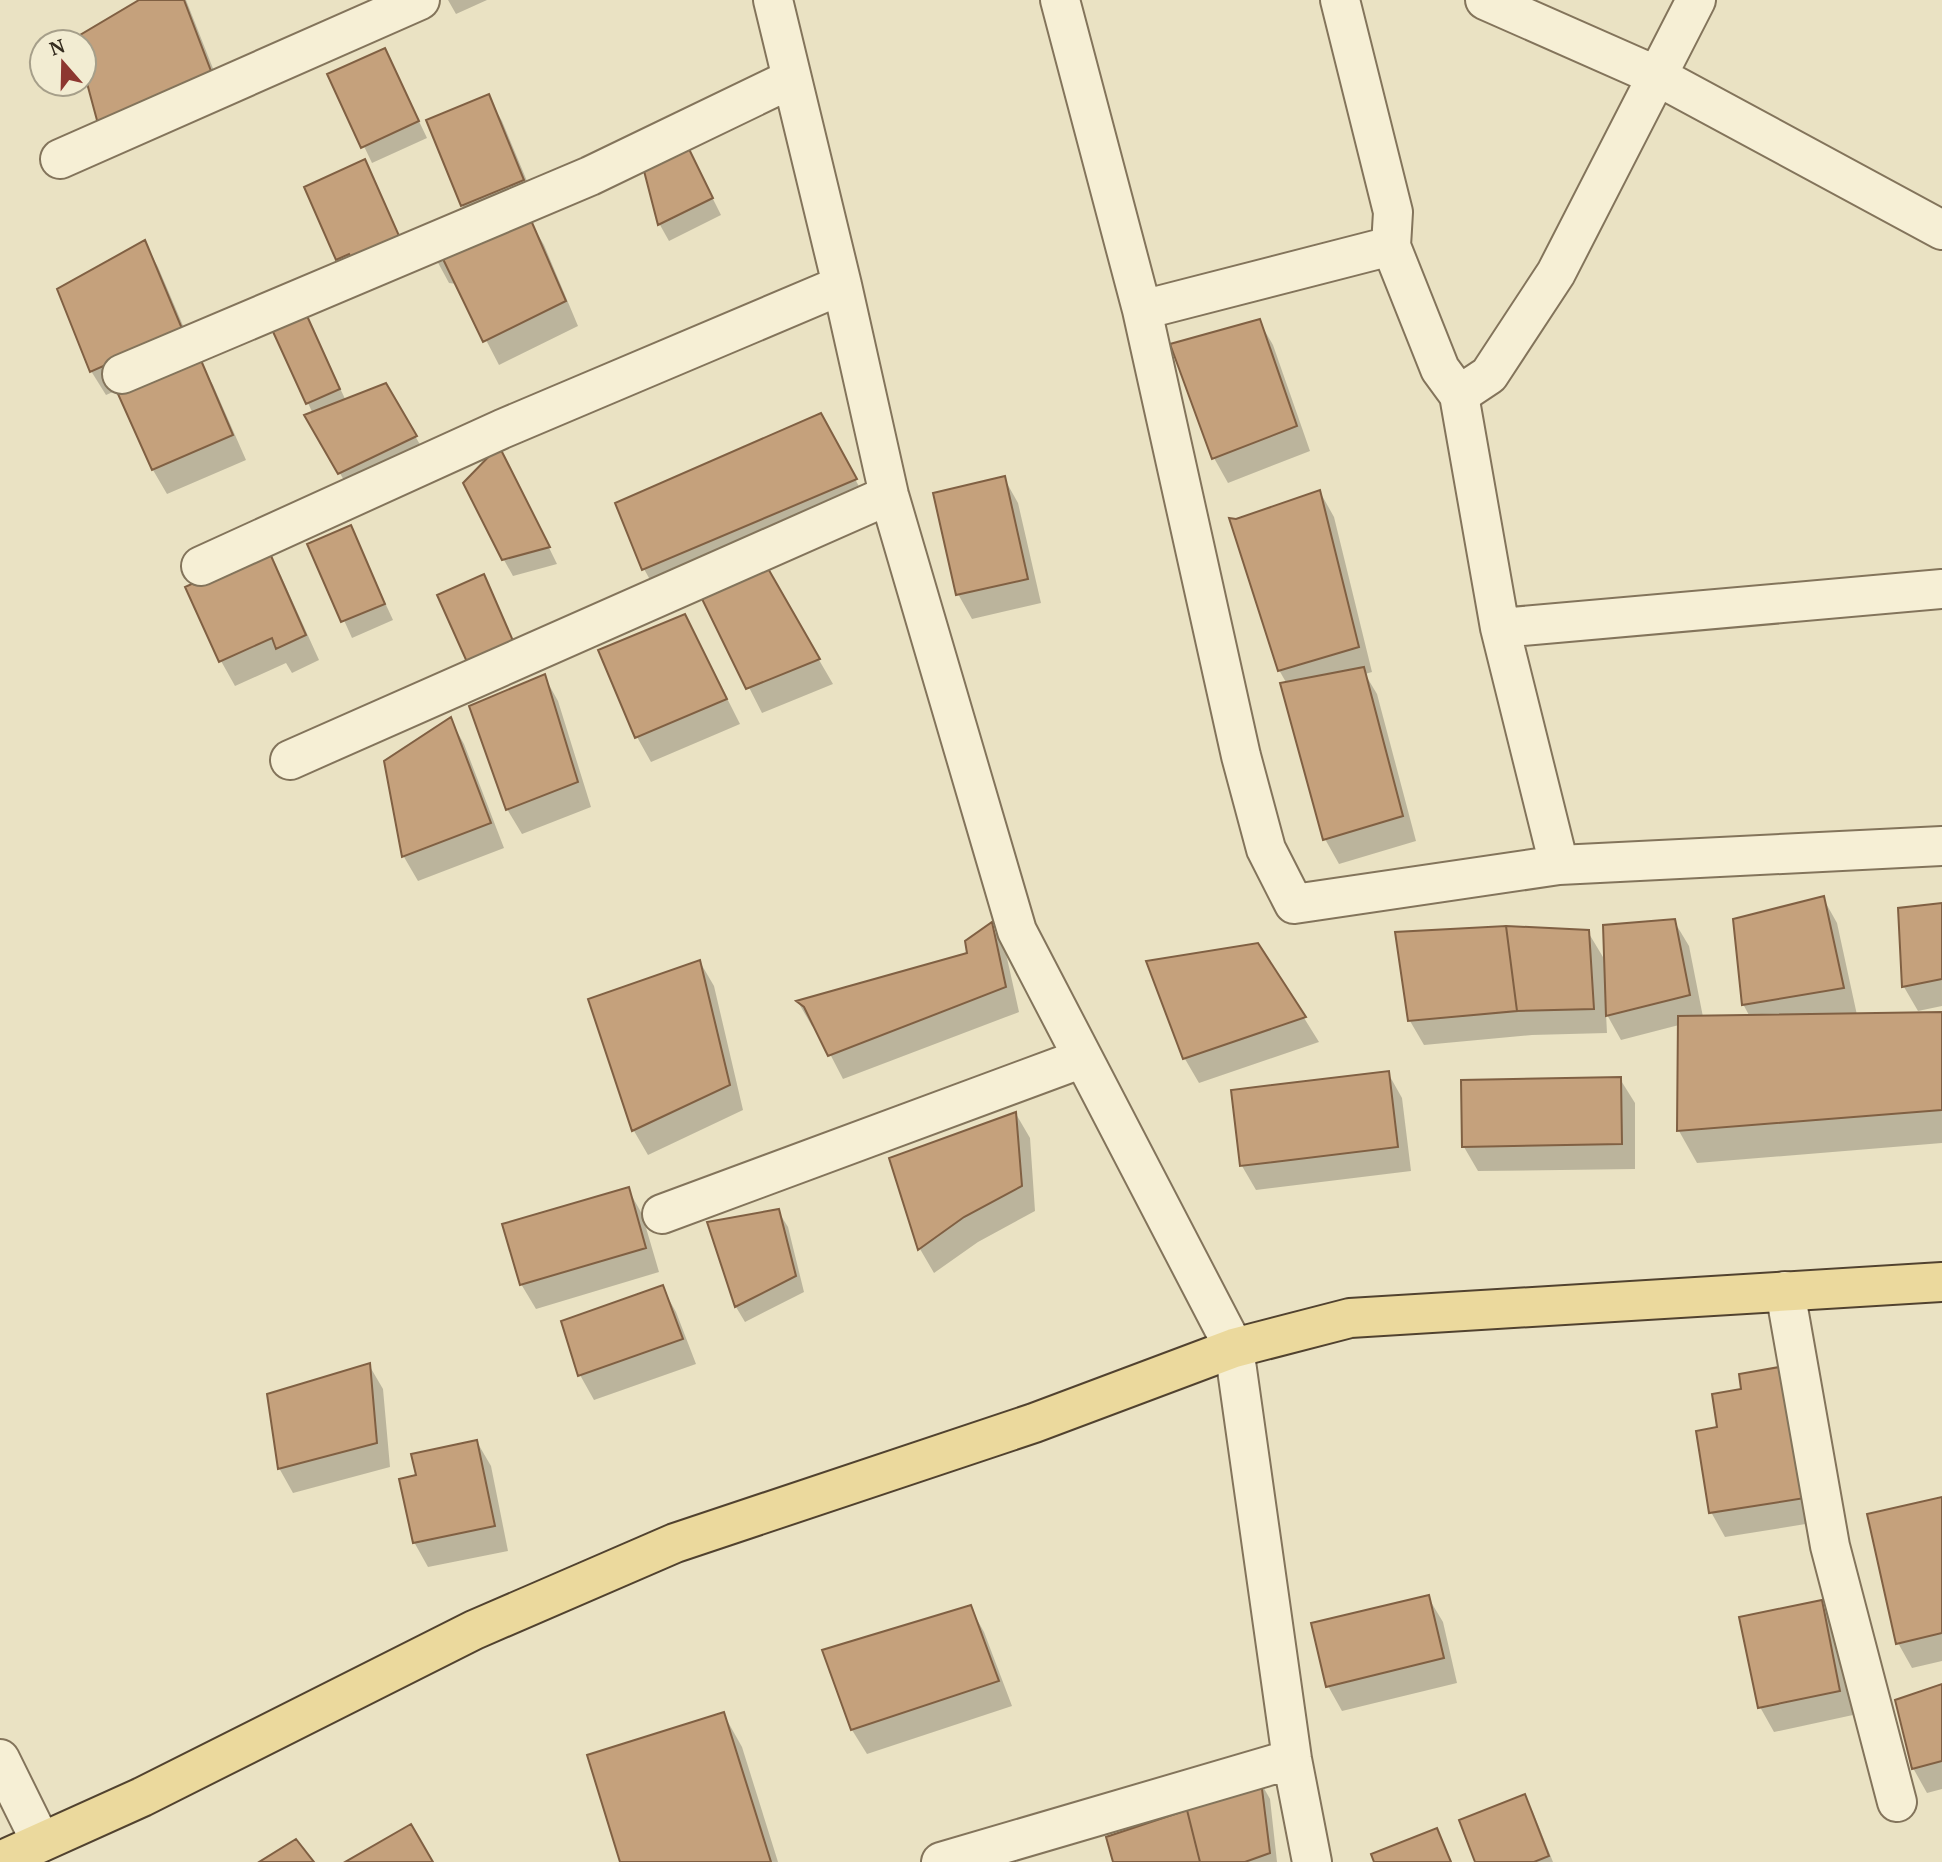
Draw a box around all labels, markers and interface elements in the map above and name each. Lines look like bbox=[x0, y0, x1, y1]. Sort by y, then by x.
north arrow bbox=[28, 28, 98, 98]
text: N bbox=[46, 32, 69, 61]

